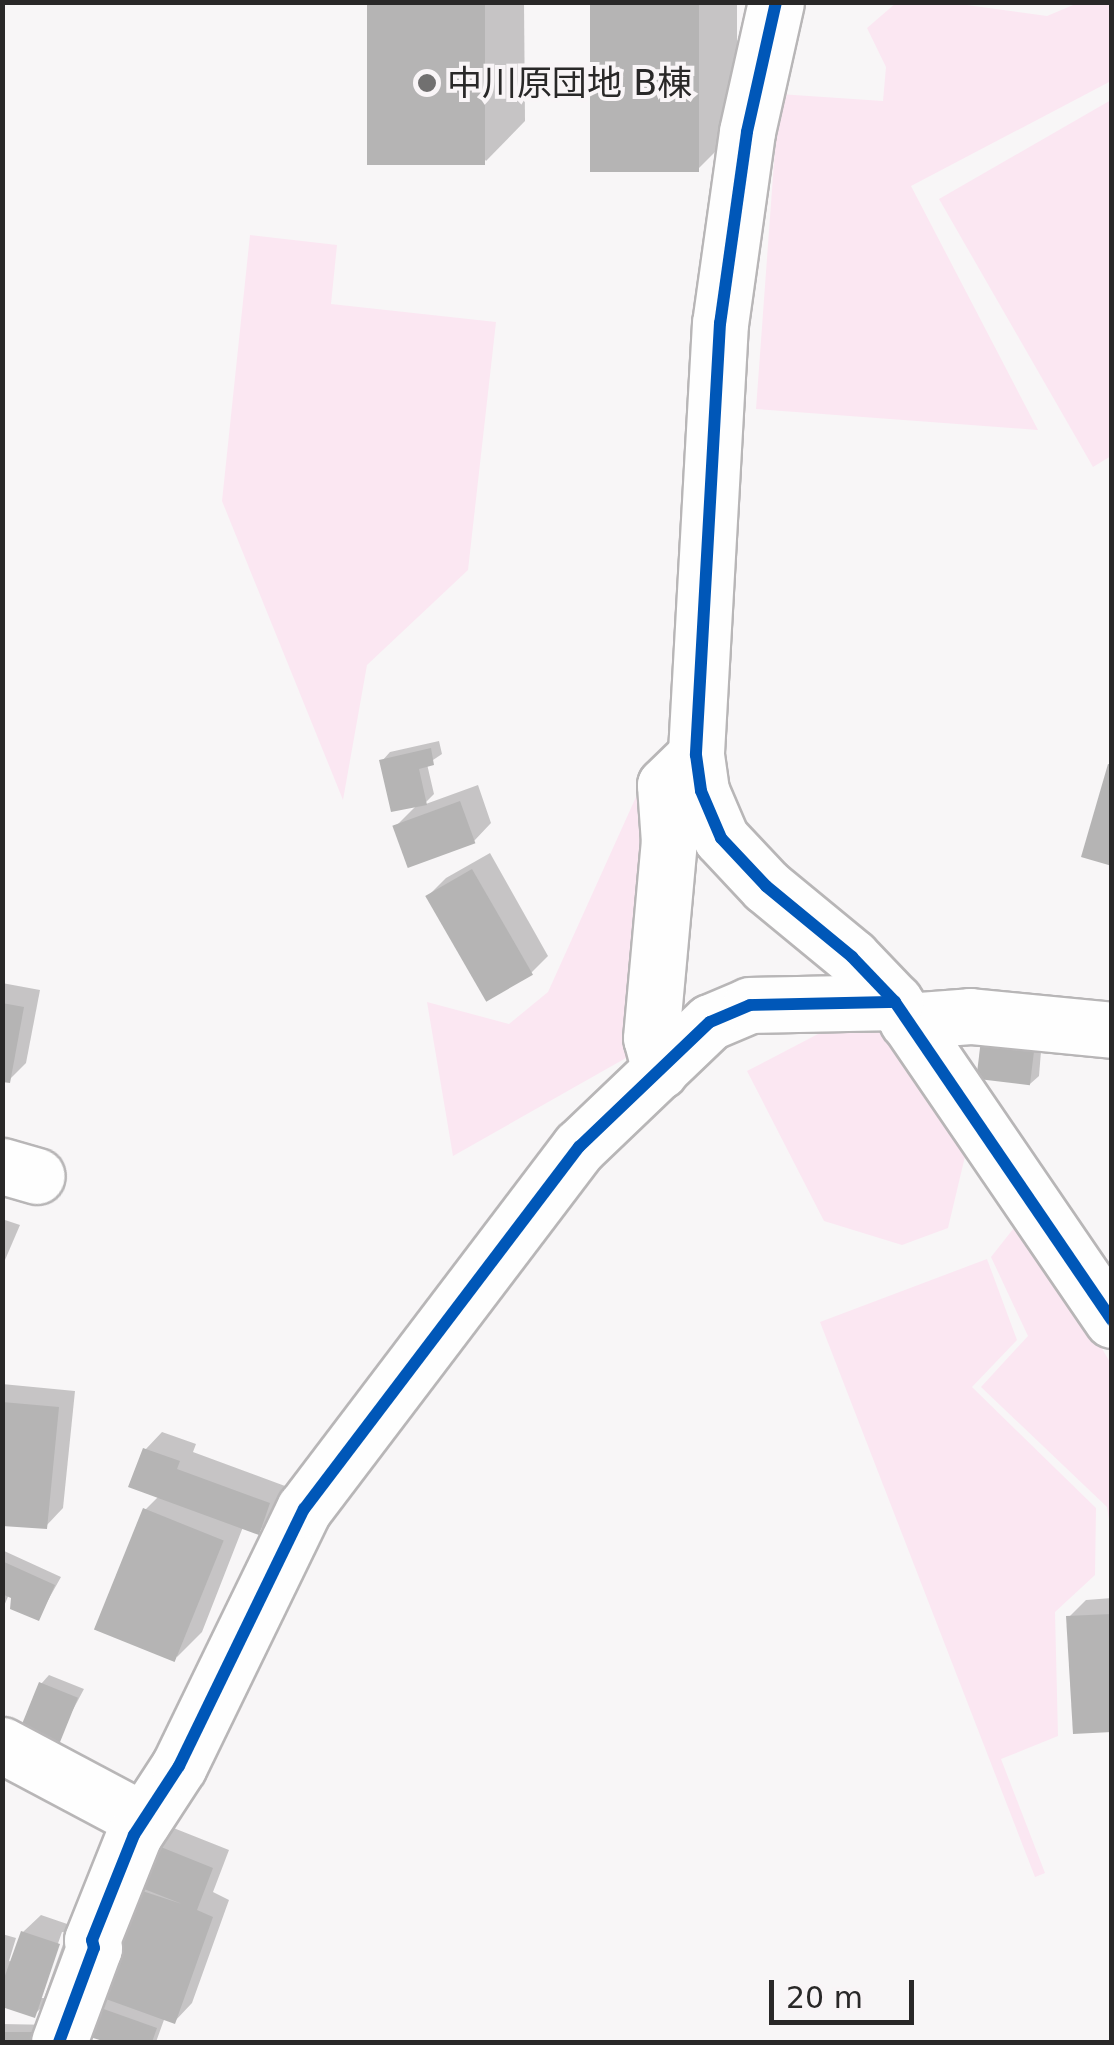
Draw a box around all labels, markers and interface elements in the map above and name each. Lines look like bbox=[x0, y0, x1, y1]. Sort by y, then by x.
place label: 中川原団地 B棟 bbox=[447, 62, 692, 104]
marker: 中川原団地 B棟 bbox=[416, 72, 438, 94]
scale bar bbox=[774, 1960, 919, 2022]
text: 20 m bbox=[786, 1980, 863, 2015]

